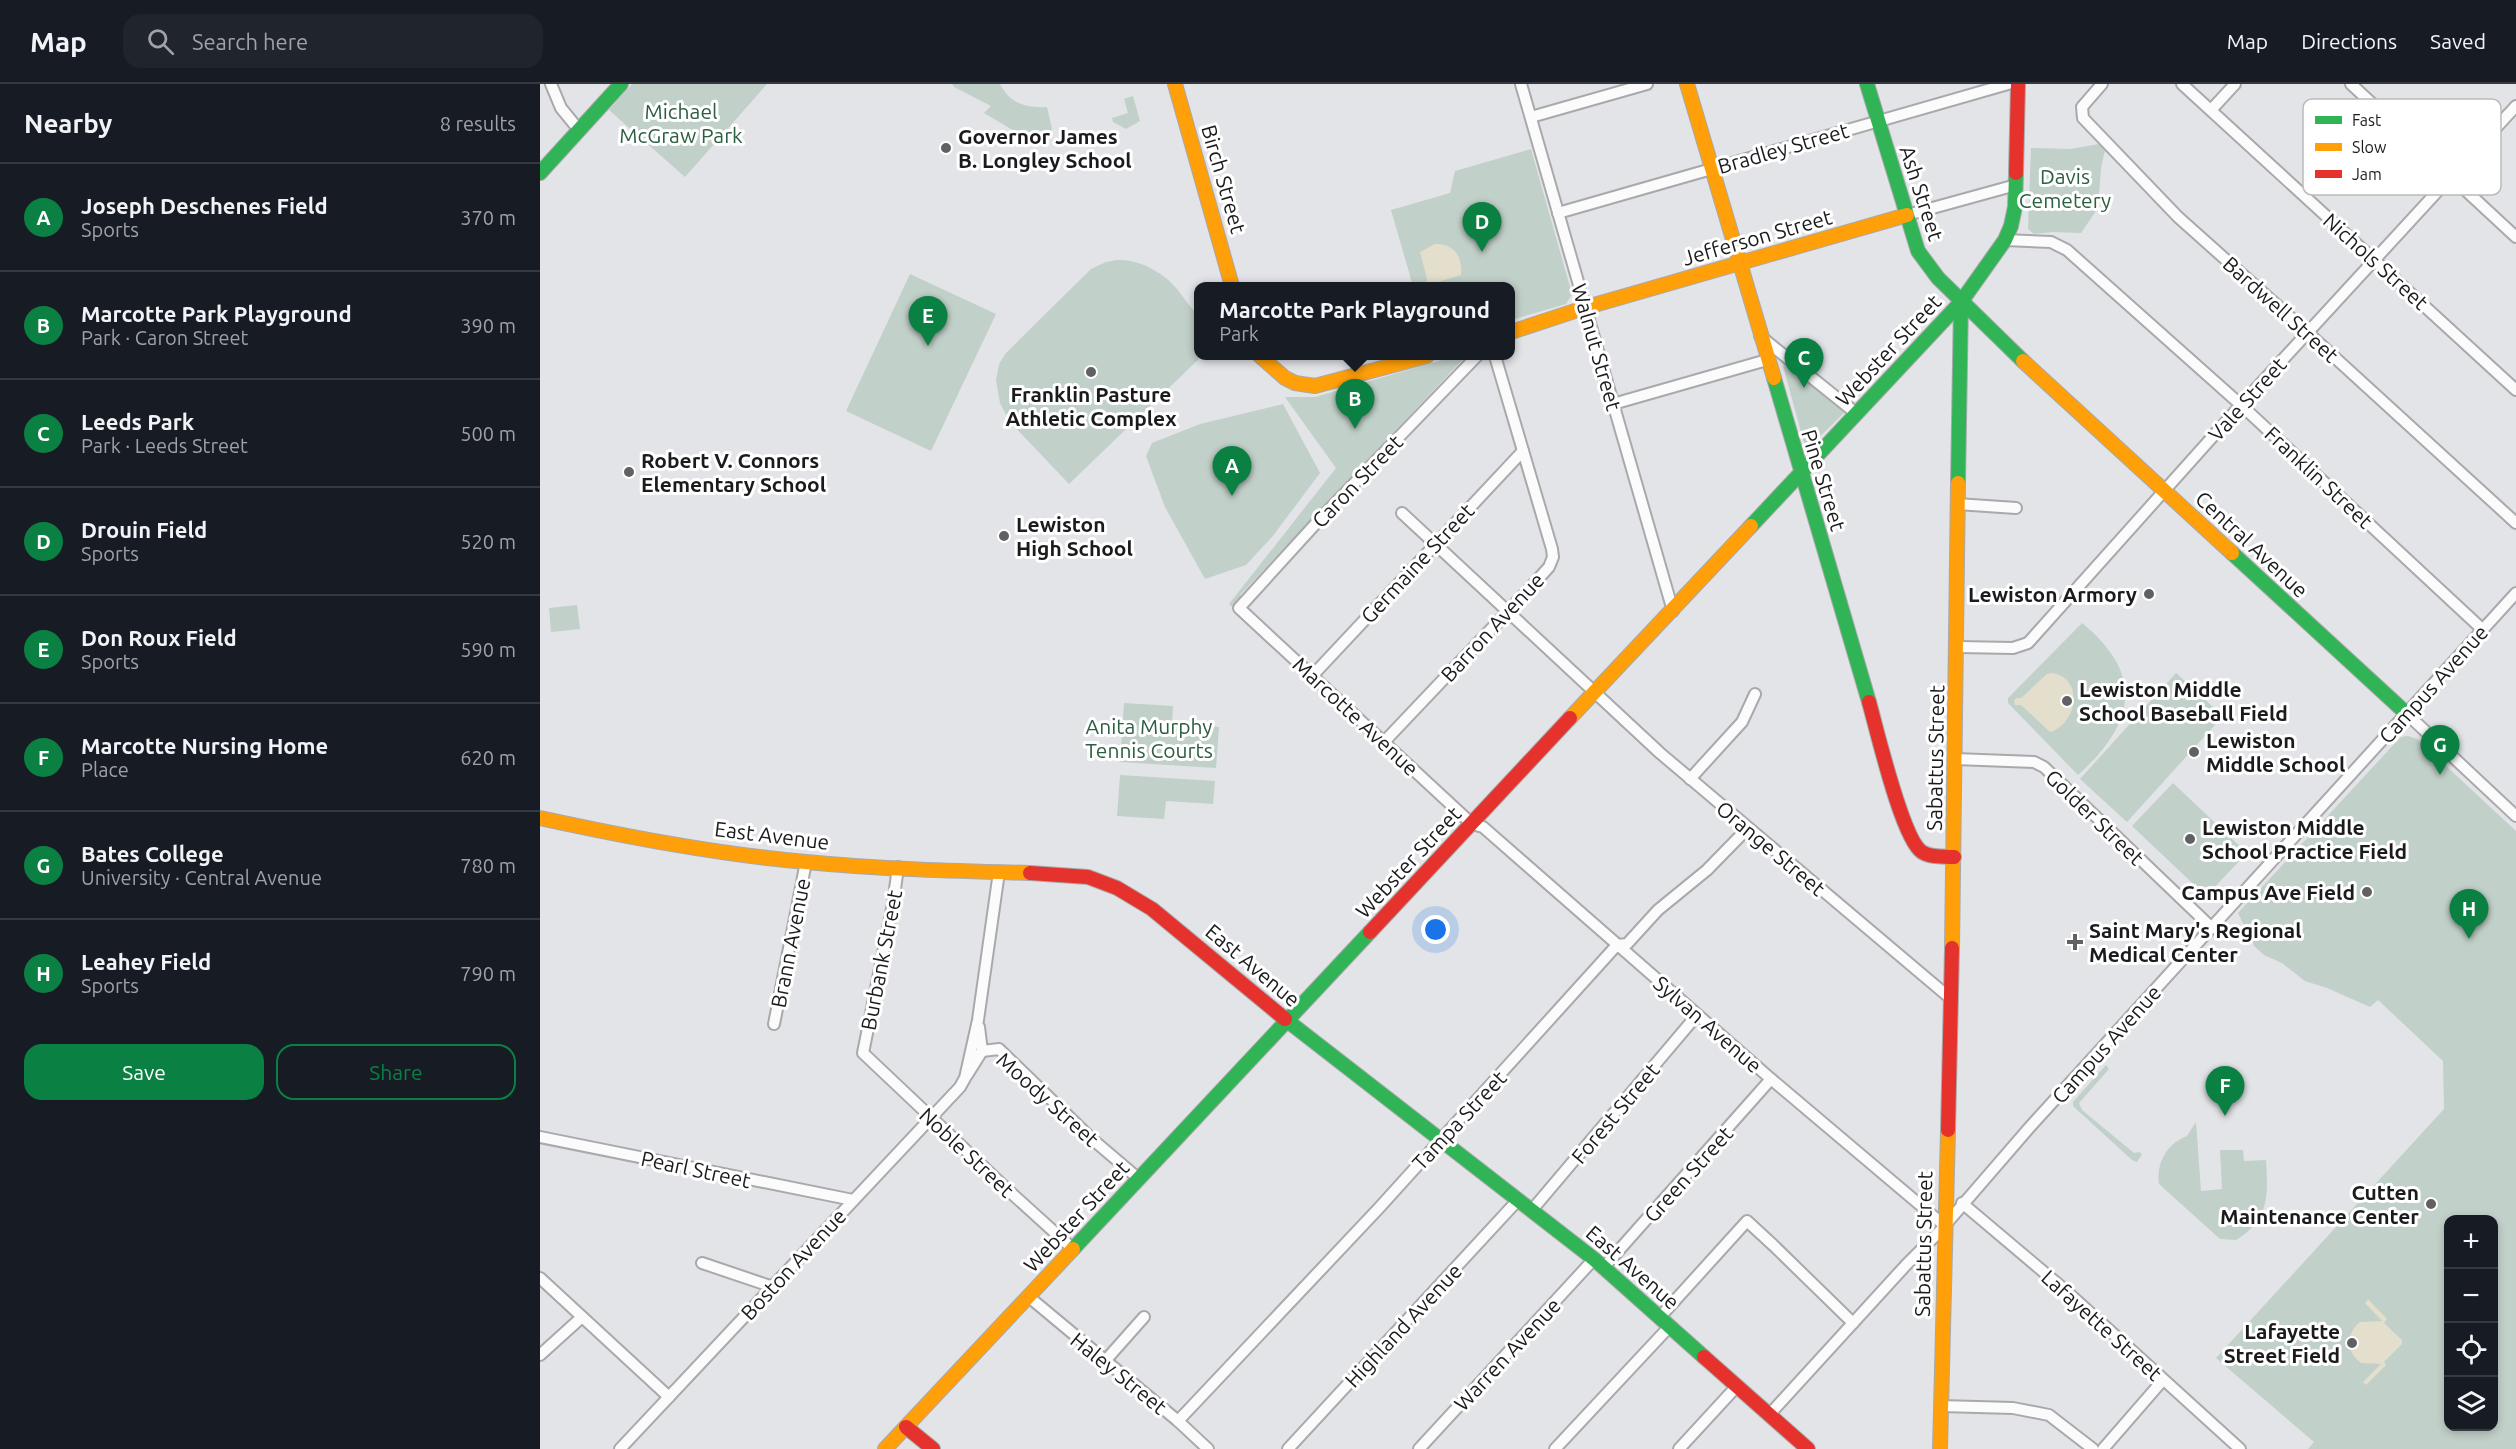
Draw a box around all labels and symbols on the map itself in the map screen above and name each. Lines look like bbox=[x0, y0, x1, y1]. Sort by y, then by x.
park label: Michael McGraw Park bbox=[619, 99, 743, 147]
legend bbox=[2303, 99, 2501, 195]
text: Fast bbox=[2352, 111, 2382, 129]
street label: Bradley Street bbox=[1715, 118, 1851, 178]
street label: Birch Street bbox=[1197, 122, 1251, 236]
place label: Governor James B. Longley School bbox=[958, 124, 1132, 172]
text: Slow bbox=[2352, 138, 2387, 156]
marker: Governor James B. Longley School bbox=[939, 141, 953, 155]
street label: Ash Street bbox=[1895, 142, 1949, 244]
park label: Davis Cemetery bbox=[2019, 164, 2111, 212]
text: Jam bbox=[2352, 165, 2382, 183]
pin: D bbox=[1462, 202, 1502, 252]
street label: Jefferson Street bbox=[1680, 204, 1834, 270]
street label: Nichols Street bbox=[2319, 208, 2433, 314]
street label: Bardwell Street bbox=[2218, 251, 2344, 367]
street label: Walnut Street bbox=[1567, 281, 1627, 413]
street label: Webster Street bbox=[1830, 289, 1946, 411]
pin: E bbox=[908, 296, 948, 346]
pin: C bbox=[1784, 338, 1824, 388]
street label: Vale Street bbox=[2203, 352, 2291, 446]
marker: Franklin Pasture Athletic Complex bbox=[1084, 365, 1098, 379]
pin: B bbox=[1336, 380, 1374, 429]
place label: Franklin Pasture Athletic Complex bbox=[1005, 382, 1177, 430]
street label: Franklin Street bbox=[2260, 421, 2378, 533]
street label: Pine Street bbox=[1797, 426, 1851, 534]
street label: Caron Street bbox=[1307, 430, 1407, 532]
pin: A bbox=[1212, 446, 1252, 496]
place label: Robert V. Connors Elementary School bbox=[641, 448, 826, 496]
marker: Robert V. Connors Elementary School bbox=[622, 465, 636, 479]
street label: Central Avenue bbox=[2191, 486, 2313, 602]
street label: Germaine Street bbox=[1356, 498, 1478, 628]
place label: Lewiston High School bbox=[1016, 512, 1133, 560]
marker: Lewiston High School bbox=[997, 529, 1011, 543]
street label: Barron Avenue bbox=[1436, 568, 1548, 686]
place label: Lewiston Armory bbox=[1968, 582, 2137, 606]
marker: Lewiston Armory bbox=[2142, 587, 2156, 601]
street label: Campus Avenue bbox=[2374, 620, 2492, 748]
street label: Marcotte Avenue bbox=[1288, 652, 1424, 780]
place label: Lewiston Middle School Baseball Field bbox=[2079, 677, 2288, 725]
street label: Sabattus Street bbox=[1922, 685, 1948, 831]
marker: Lewiston Middle School Baseball Field bbox=[2060, 694, 2074, 708]
park label: Anita Murphy Tennis Courts bbox=[1085, 714, 1213, 762]
pin: G bbox=[2420, 726, 2460, 775]
place label: Lewiston Middle School bbox=[2206, 728, 2345, 776]
marker: Lewiston Middle School bbox=[2187, 745, 2201, 759]
street label: Golder Street bbox=[2041, 764, 2149, 870]
street label: Orange Street bbox=[1712, 796, 1830, 900]
street label: Webster Street bbox=[1350, 801, 1466, 923]
place label: Lewiston Middle School Practice Field bbox=[2202, 815, 2407, 863]
street label: East Avenue bbox=[713, 816, 831, 854]
marker: Lewiston Middle School Practice Field bbox=[2183, 832, 2197, 846]
street label: Brann Avenue bbox=[766, 876, 814, 1010]
place label: Campus Ave Field bbox=[2181, 880, 2355, 904]
marker: Campus Ave Field bbox=[2360, 885, 2374, 899]
street label: Burbank Street bbox=[856, 888, 906, 1032]
pin: H bbox=[2450, 890, 2488, 939]
your location bbox=[1421, 915, 1450, 944]
place label: Saint Mary's Regional Medical Center bbox=[2089, 918, 2302, 966]
street label: East Avenue bbox=[1201, 919, 1305, 1011]
marker: Saint Mary's Regional Medical Center bbox=[2066, 933, 2084, 951]
street label: Sylvan Avenue bbox=[1649, 971, 1767, 1077]
street label: Campus Avenue bbox=[2047, 980, 2165, 1108]
street label: Moody Street bbox=[992, 1047, 1104, 1151]
street label: Forest Street bbox=[1566, 1058, 1664, 1168]
street label: Tampa Street bbox=[1407, 1066, 1511, 1174]
pin: F bbox=[2206, 1066, 2244, 1116]
street label: Noble Street bbox=[915, 1102, 1019, 1202]
street label: Green Street bbox=[1639, 1121, 1737, 1227]
street label: Pearl Street bbox=[639, 1146, 753, 1192]
street label: Webster Street bbox=[1018, 1155, 1134, 1277]
street label: Sabattus Street bbox=[1910, 1171, 1936, 1317]
place label: Cutten Maintenance Center bbox=[2220, 1180, 2419, 1228]
marker: Cutten Maintenance Center bbox=[2424, 1197, 2438, 1211]
street label: Boston Avenue bbox=[736, 1204, 850, 1324]
street label: East Avenue bbox=[1582, 1220, 1684, 1314]
street label: Highland Avenue bbox=[1340, 1258, 1466, 1392]
street label: Lafayette Street bbox=[2037, 1265, 2167, 1385]
street label: Warren Avenue bbox=[1449, 1293, 1565, 1415]
place label: Lafayette Street Field bbox=[2224, 1319, 2340, 1367]
street label: Haley Street bbox=[1066, 1327, 1172, 1419]
marker: Lafayette Street Field bbox=[2345, 1336, 2359, 1350]

